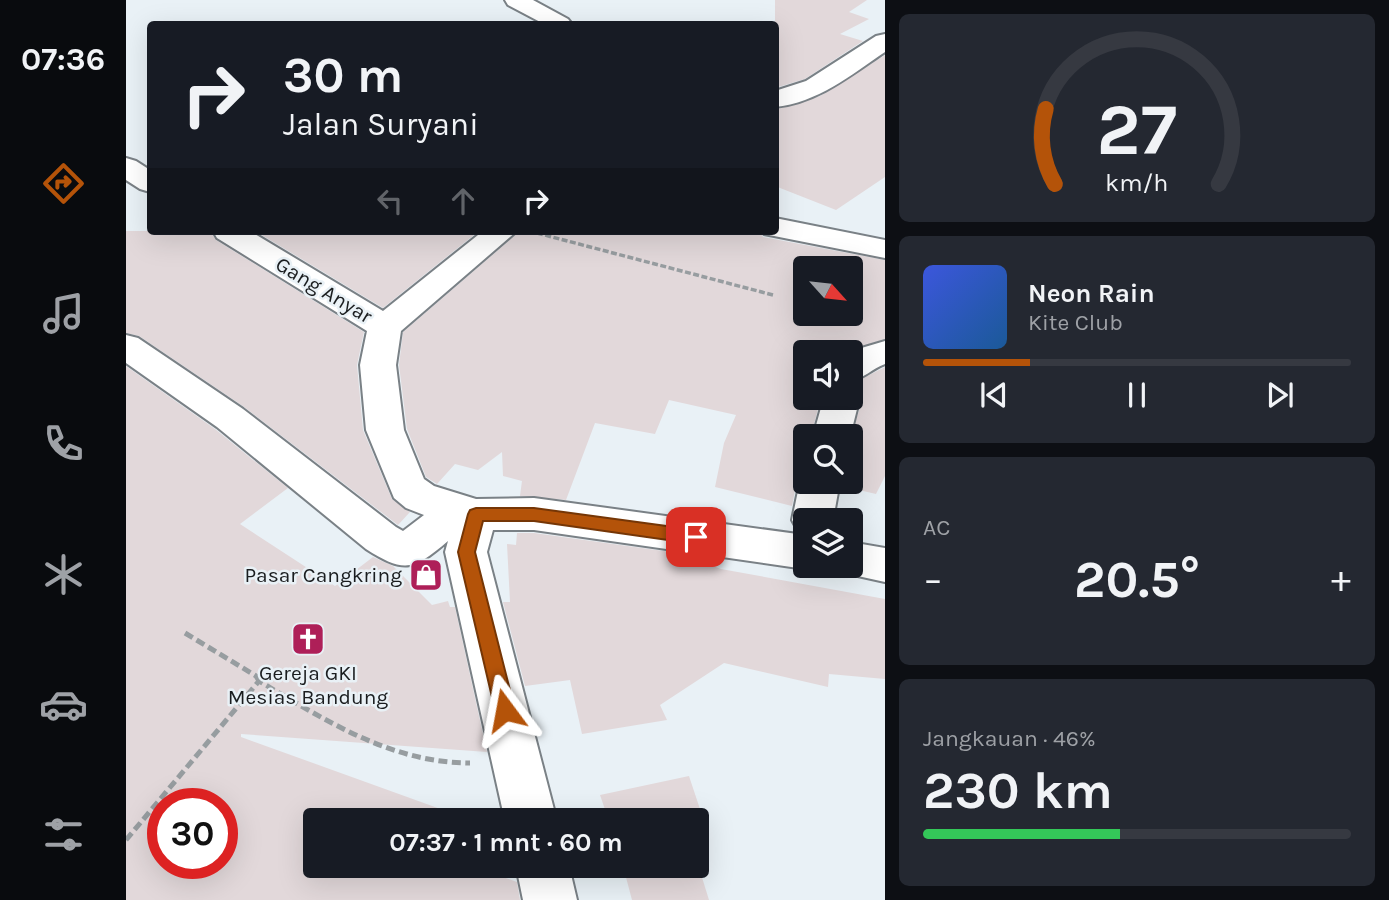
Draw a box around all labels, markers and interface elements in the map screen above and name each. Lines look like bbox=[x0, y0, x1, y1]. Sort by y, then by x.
text: 07:36 bbox=[21, 41, 105, 78]
text: 30 m bbox=[283, 47, 403, 104]
icon: right bbox=[168, 49, 259, 140]
text: 27 bbox=[1097, 87, 1177, 172]
text: Jalan Suryani bbox=[283, 106, 479, 143]
icon: directions bbox=[39, 159, 88, 208]
text: km/h bbox=[1105, 168, 1169, 197]
icon: left bbox=[371, 182, 409, 220]
icon: ahead bbox=[444, 182, 482, 220]
icon: right bbox=[517, 182, 555, 220]
street label: Gang Anyar bbox=[271, 252, 377, 328]
north arrow bbox=[793, 256, 863, 326]
map controls bbox=[793, 256, 863, 578]
text: Neon Rain bbox=[1028, 278, 1155, 309]
icon: music bbox=[39, 289, 88, 338]
text: Kite Club bbox=[1028, 309, 1123, 336]
button: sound bbox=[793, 340, 863, 410]
icon: previous bbox=[975, 376, 1013, 414]
icon: pause bbox=[1118, 376, 1156, 414]
icon: next bbox=[1261, 376, 1299, 414]
icon: phone bbox=[39, 419, 88, 468]
button: search bbox=[793, 424, 863, 494]
pin bbox=[666, 507, 726, 567]
button: layers bbox=[793, 508, 863, 578]
text: AC bbox=[923, 514, 950, 541]
icon: arrive bbox=[677, 518, 715, 556]
text: 20.5° bbox=[1074, 549, 1200, 610]
icon: climate bbox=[39, 550, 88, 599]
shop icon: Pasar Cangkring bbox=[407, 556, 445, 594]
text: − bbox=[923, 557, 943, 602]
text: + bbox=[1331, 557, 1351, 602]
place label: Pasar Cangkring bbox=[244, 563, 402, 587]
church icon: Gereja GKI Mesias Bandung bbox=[289, 620, 327, 658]
place label: Gereja GKI Mesias Bandung bbox=[228, 661, 388, 709]
position arrow bbox=[468, 673, 542, 747]
icon: car bbox=[39, 680, 88, 729]
text: Jangkauan · 46% bbox=[923, 725, 1096, 752]
text: 230 km bbox=[923, 760, 1113, 821]
speed limit sign: 30 bbox=[147, 788, 238, 879]
icon: filters bbox=[39, 810, 88, 859]
text: 07:37 · 1 mnt · 60 m bbox=[389, 827, 623, 858]

